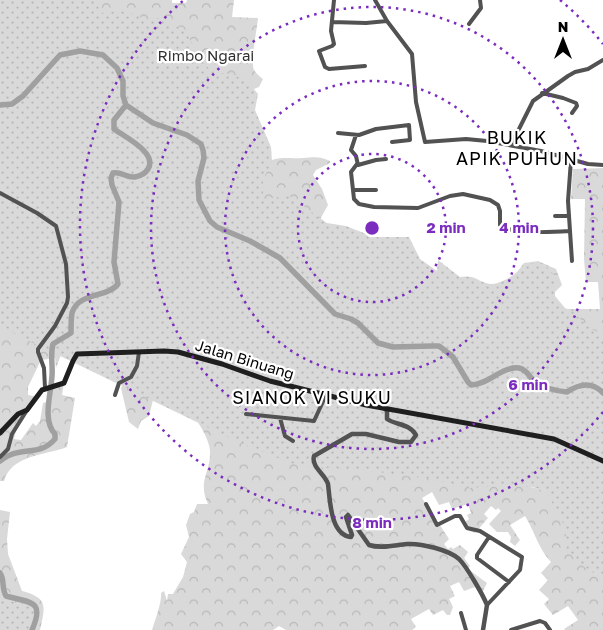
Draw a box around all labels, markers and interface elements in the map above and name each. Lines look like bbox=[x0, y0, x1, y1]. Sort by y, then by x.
north arrow bbox=[538, 15, 588, 65]
text: N bbox=[558, 18, 568, 35]
park label: Rimbo Ngarai bbox=[158, 46, 254, 64]
district label: BUKIK APIK PUHUN bbox=[456, 126, 578, 169]
text: 2 min bbox=[426, 218, 466, 236]
text: 4 min bbox=[499, 218, 539, 236]
centre of rings bbox=[363, 219, 381, 237]
street label: Jalan Binuang bbox=[193, 335, 297, 383]
text: 6 min bbox=[508, 375, 548, 393]
district label: SIANOK VI SUKU bbox=[232, 386, 392, 408]
text: 8 min bbox=[352, 513, 392, 531]

